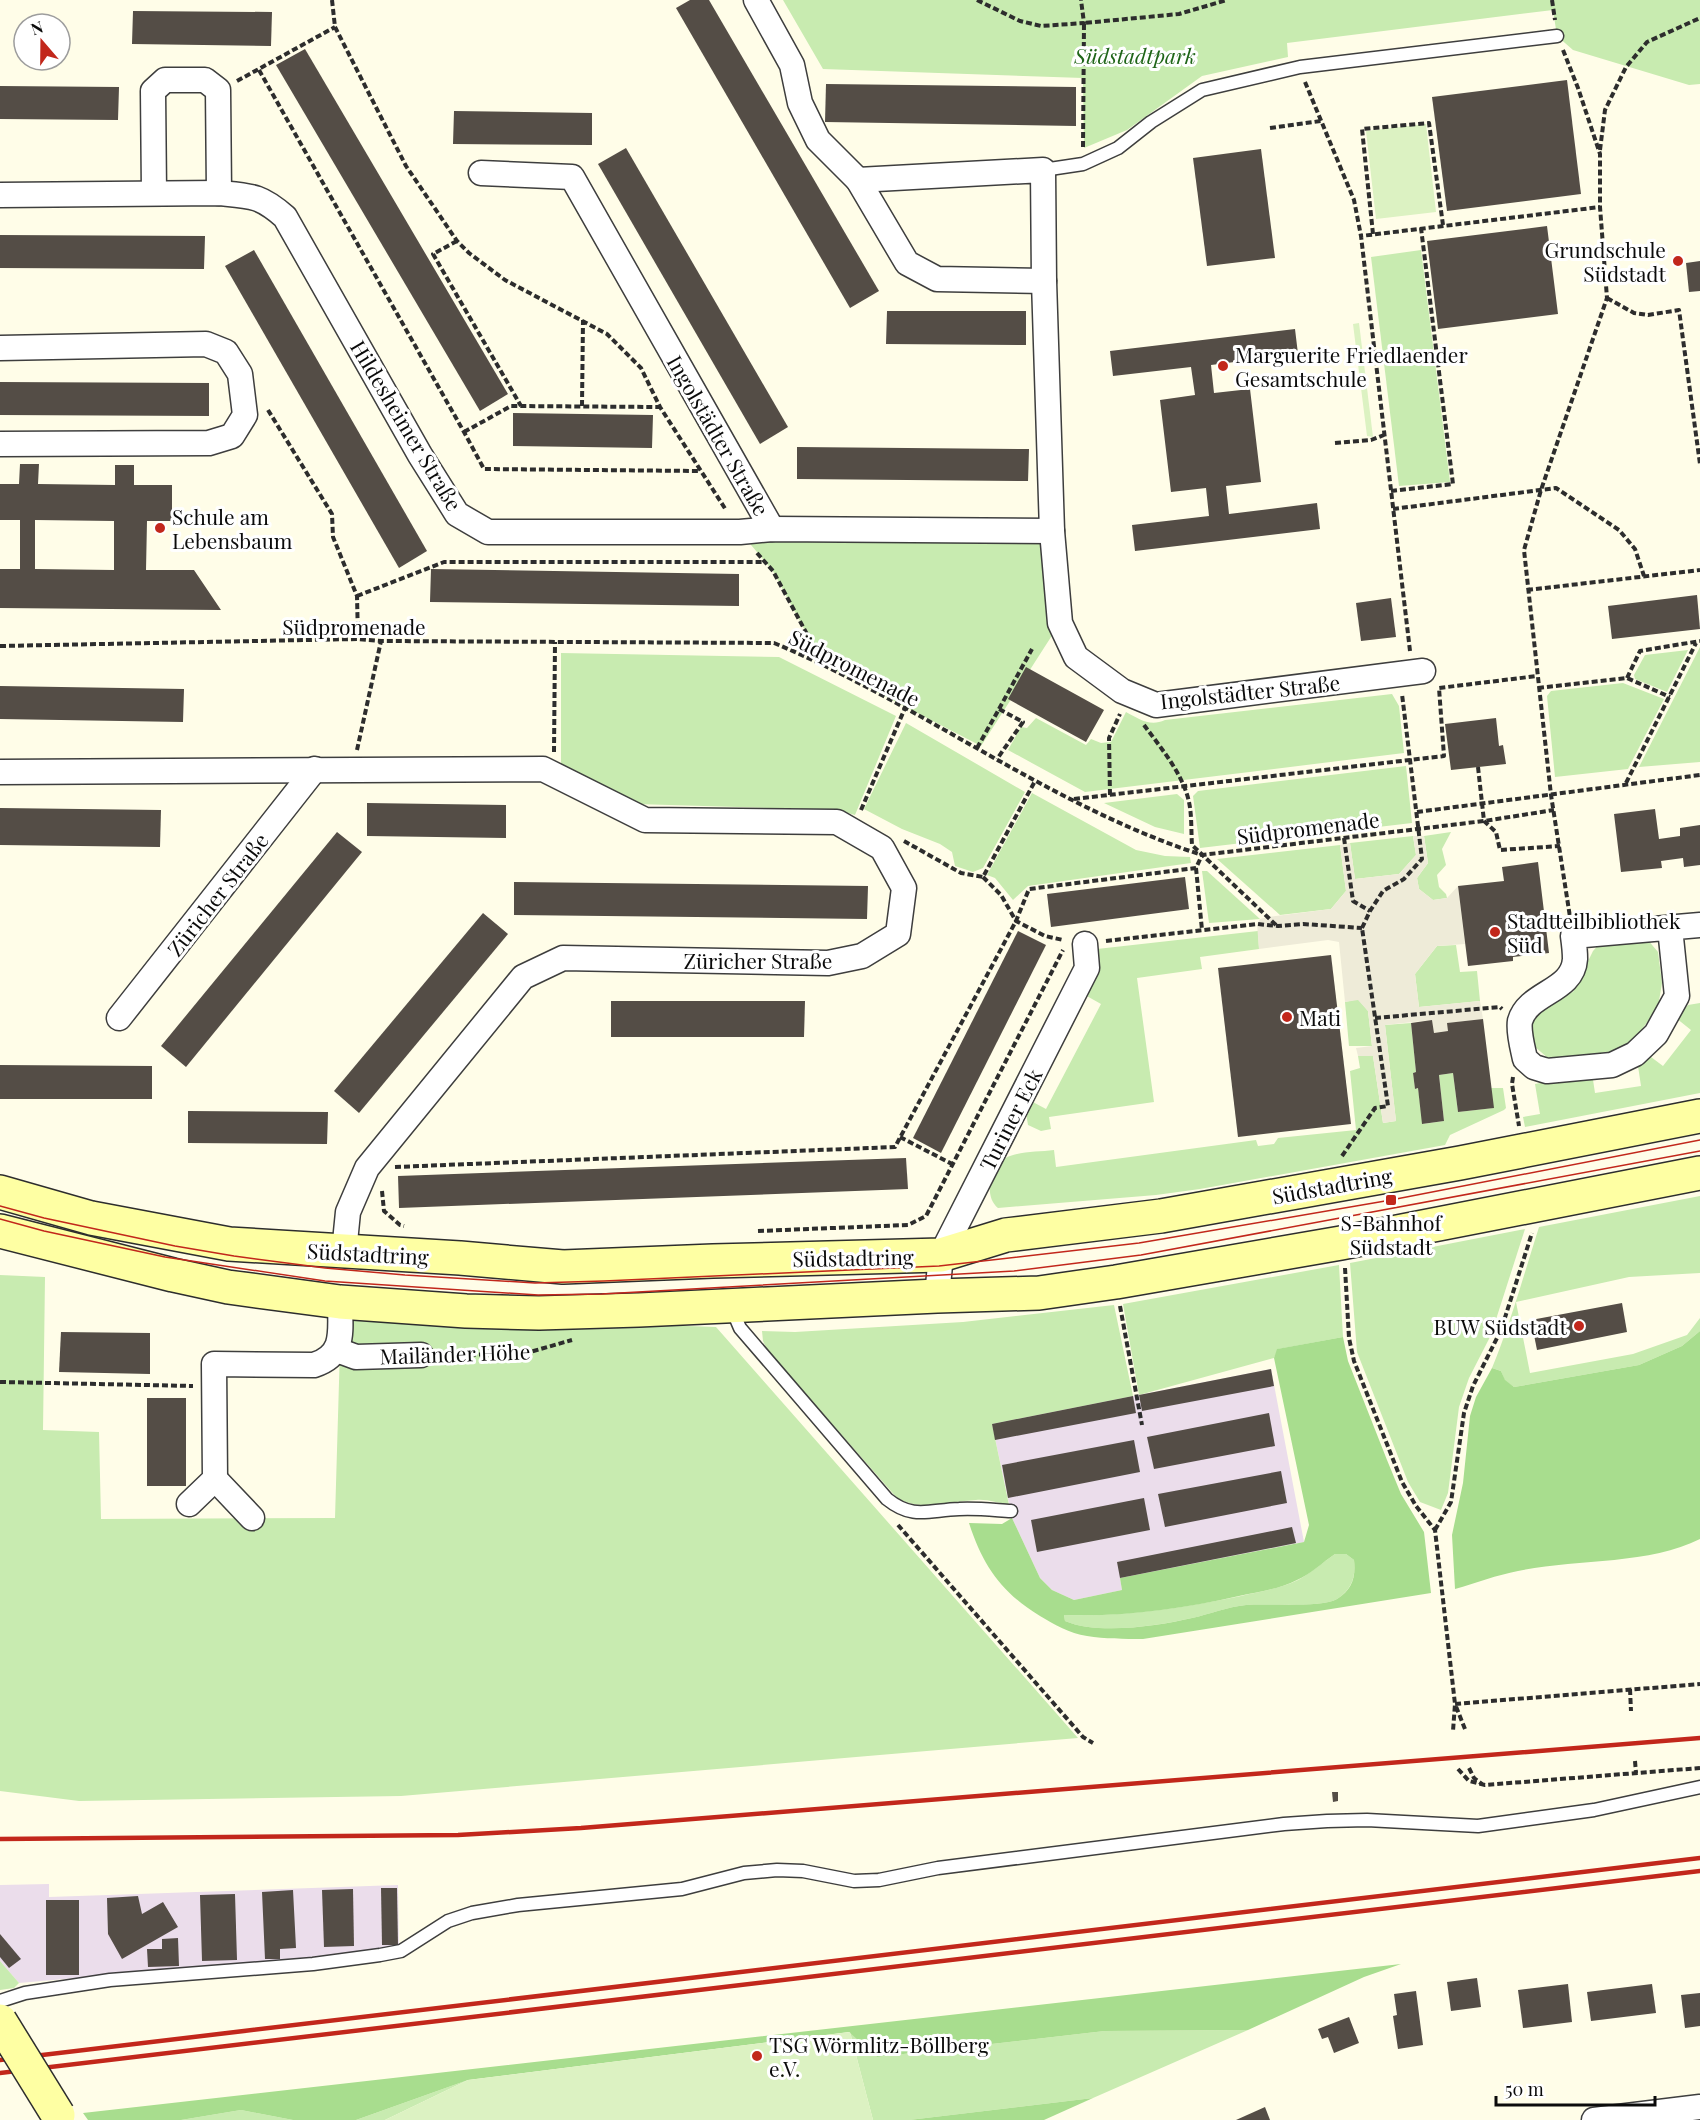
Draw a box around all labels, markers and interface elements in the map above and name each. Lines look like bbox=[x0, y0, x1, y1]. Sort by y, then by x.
north arrow bbox=[12, 12, 72, 72]
text: N bbox=[28, 15, 46, 39]
park label: Südstadtpark bbox=[1073, 41, 1196, 69]
place label: Grundschule Südstadt bbox=[1544, 235, 1667, 287]
marker: Grundschule Südstadt bbox=[1671, 254, 1685, 268]
street label: Hildesheimer Straße bbox=[345, 335, 469, 515]
place label: Marguerite Friedlaender Gesamtschule bbox=[1235, 340, 1468, 392]
street label: Ingolstädter Straße bbox=[662, 350, 776, 520]
marker: Marguerite Friedlaender Gesamtschule bbox=[1216, 359, 1230, 373]
place label: Schule am Lebensbaum bbox=[172, 502, 293, 554]
marker: Schule am Lebensbaum bbox=[153, 521, 167, 535]
street label: Südpromenade bbox=[282, 612, 426, 640]
street label: Südpromenade bbox=[785, 622, 925, 712]
street label: Ingolstädter Straße bbox=[1159, 668, 1341, 714]
street label: Südpromenade bbox=[1235, 804, 1381, 850]
street label: Züricher Straße bbox=[160, 827, 274, 961]
place label: Stadtteilbibliothek Süd bbox=[1507, 906, 1681, 958]
marker: Stadtteilbibliothek Süd bbox=[1488, 925, 1502, 939]
street label: Züricher Straße bbox=[684, 946, 832, 974]
place label: Mati bbox=[1299, 1003, 1341, 1031]
marker: Mati bbox=[1280, 1010, 1294, 1024]
street label: Turiner Eck bbox=[972, 1063, 1048, 1175]
street label: Südstadtring bbox=[1270, 1161, 1394, 1209]
marker: S-Bahnhof Südstadt bbox=[1384, 1193, 1398, 1207]
place label: S-Bahnhof Südstadt bbox=[1340, 1208, 1444, 1260]
street label: Südstadtring bbox=[307, 1236, 429, 1270]
street label: Südstadtring bbox=[792, 1242, 914, 1272]
place label: BUW Südstadt bbox=[1434, 1312, 1568, 1340]
marker: BUW Südstadt bbox=[1572, 1319, 1586, 1333]
street label: Mailänder Höhe bbox=[379, 1336, 531, 1370]
place label: TSG Wörmlitz-Böllberg e.V. bbox=[769, 2030, 989, 2082]
marker: TSG Wörmlitz-Böllberg e.V. bbox=[750, 2049, 764, 2063]
scale bar bbox=[1496, 2069, 1655, 2107]
text: 50 m bbox=[1505, 2077, 1544, 2101]

